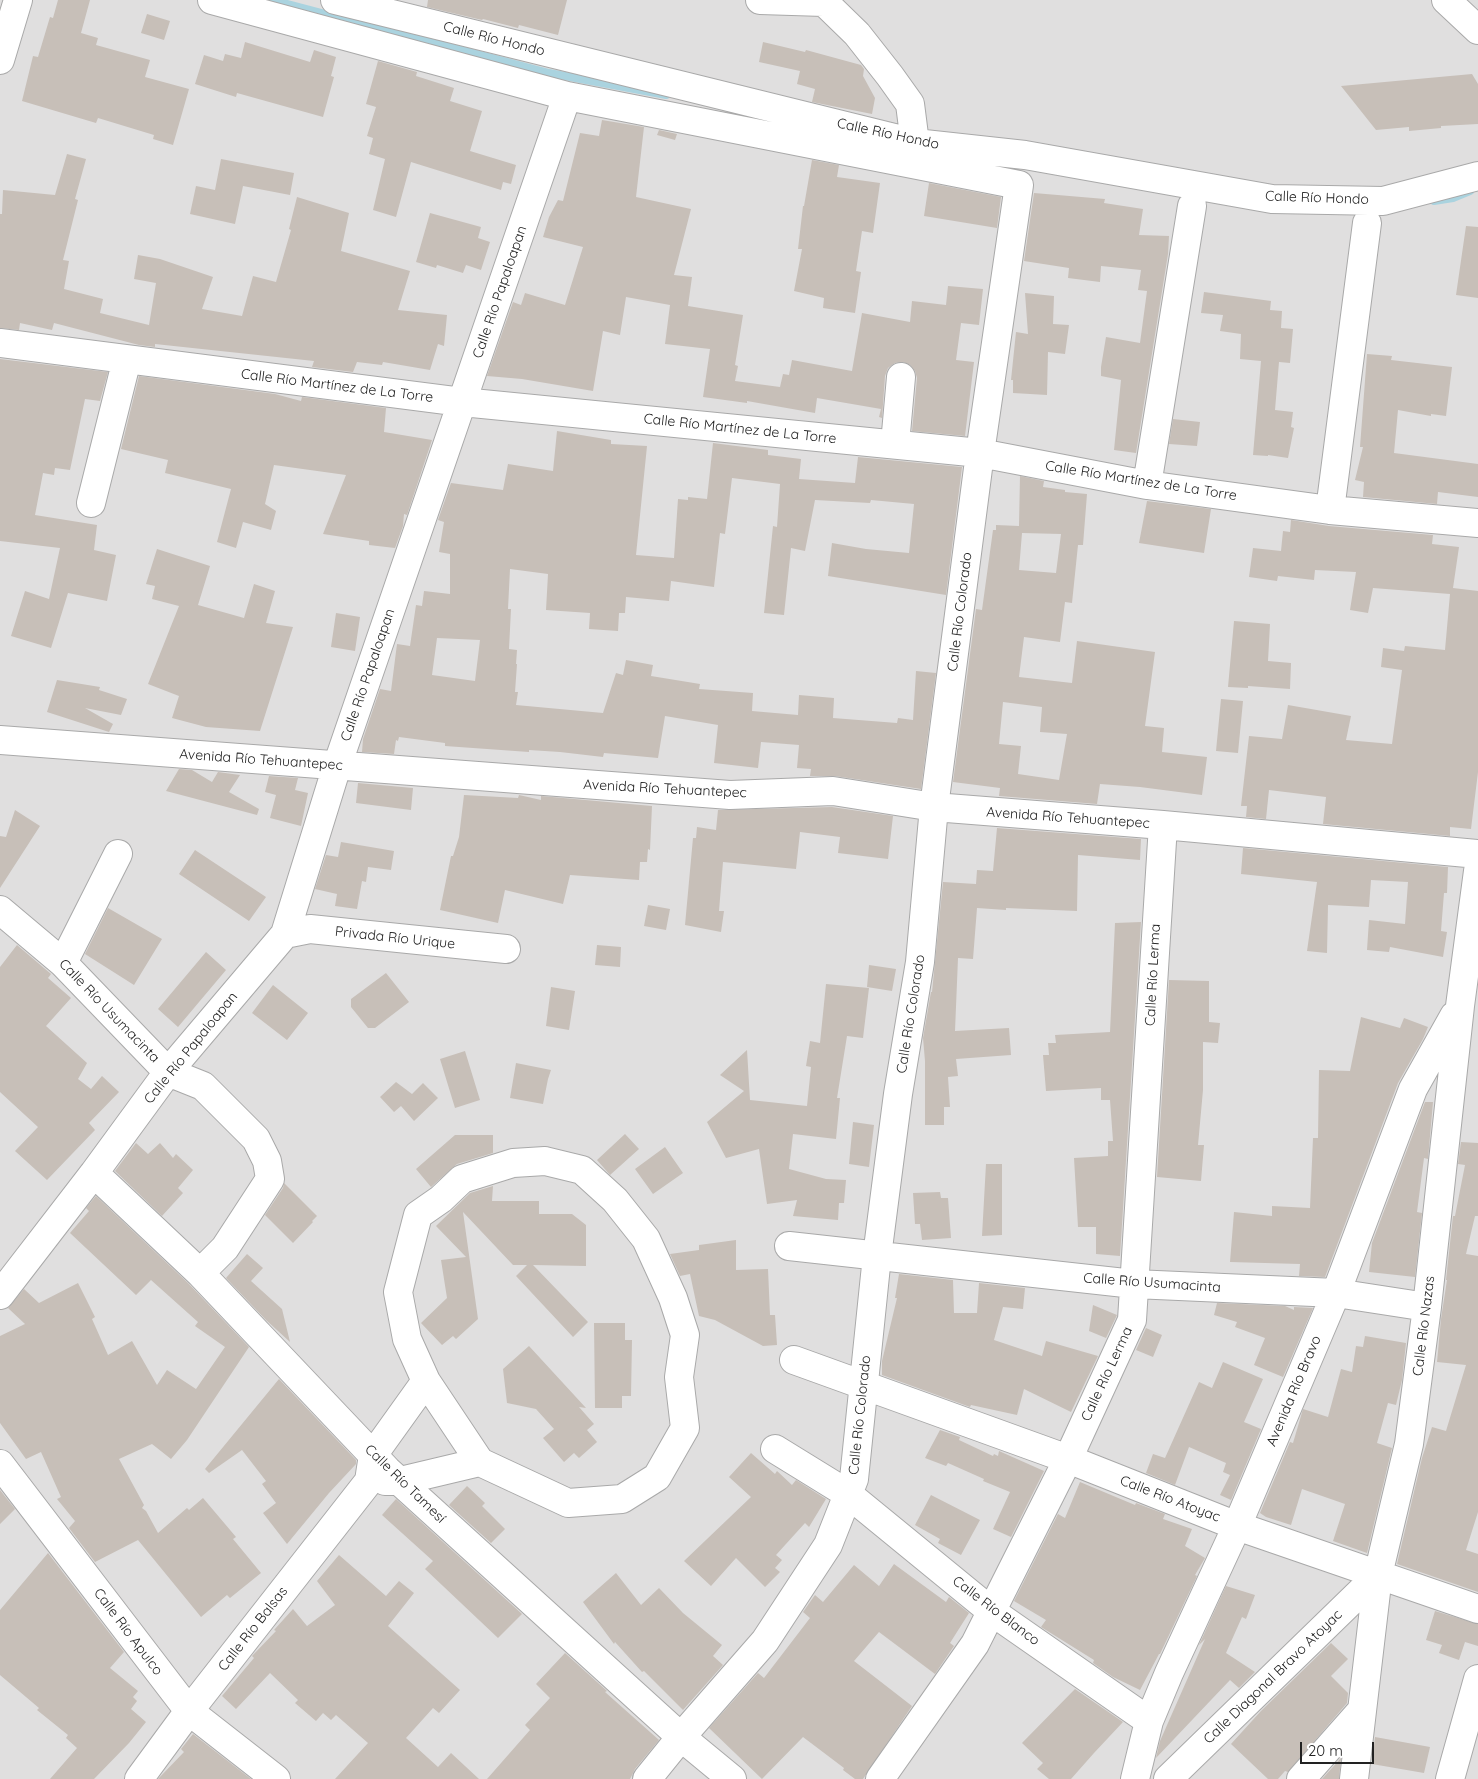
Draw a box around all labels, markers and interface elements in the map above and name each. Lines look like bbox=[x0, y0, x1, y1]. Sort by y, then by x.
street label: Calle Río Hondo bbox=[442, 18, 546, 60]
street label: Calle Río Hondo bbox=[835, 115, 941, 153]
street label: Calle Río Hondo bbox=[1265, 188, 1369, 208]
street label: Calle Río Papaloapan bbox=[469, 223, 531, 361]
street label: Calle Río Martínez de La Torre bbox=[240, 366, 434, 406]
street label: Calle Río Martínez de La Torre bbox=[643, 411, 837, 447]
street label: Calle Río Martínez de La Torre bbox=[1044, 458, 1238, 504]
street label: Calle Río Colorado bbox=[944, 551, 976, 673]
street label: Calle Río Papaloapan bbox=[337, 606, 399, 744]
street label: Avenida Río Tehuantepec bbox=[179, 746, 343, 774]
street label: Avenida Río Tehuantepec bbox=[583, 776, 747, 802]
street label: Avenida Río Tehuantepec bbox=[986, 804, 1150, 832]
street label: Privada Río Urique bbox=[334, 923, 456, 953]
street label: Calle Río Lerma bbox=[1142, 923, 1164, 1027]
street label: Calle Río Colorado bbox=[893, 953, 929, 1075]
street label: Calle Río Usumacinta bbox=[55, 956, 163, 1066]
street label: Calle Río Papaloapan bbox=[141, 989, 241, 1107]
street label: Calle Río Usumacinta bbox=[1083, 1270, 1221, 1296]
street label: Calle Río Nazas bbox=[1410, 1275, 1438, 1377]
street label: Calle Río Lerma bbox=[1078, 1324, 1136, 1424]
street label: Avenida Río Bravo bbox=[1263, 1333, 1325, 1449]
street label: Calle Río Colorado bbox=[845, 1354, 875, 1476]
street label: Calle Río Tamesí bbox=[361, 1441, 449, 1527]
street label: Calle Río Atoyac bbox=[1117, 1472, 1223, 1526]
street label: Calle Río Blanco bbox=[949, 1573, 1043, 1649]
street label: Calle Río Balsas bbox=[215, 1583, 291, 1675]
street label: Calle Río Apulco bbox=[90, 1585, 166, 1679]
street label: Calle Diagonal Bravo Atoyac bbox=[1200, 1606, 1346, 1748]
scale bar bbox=[1303, 1732, 1377, 1764]
text: 20 m bbox=[1308, 1741, 1343, 1760]

